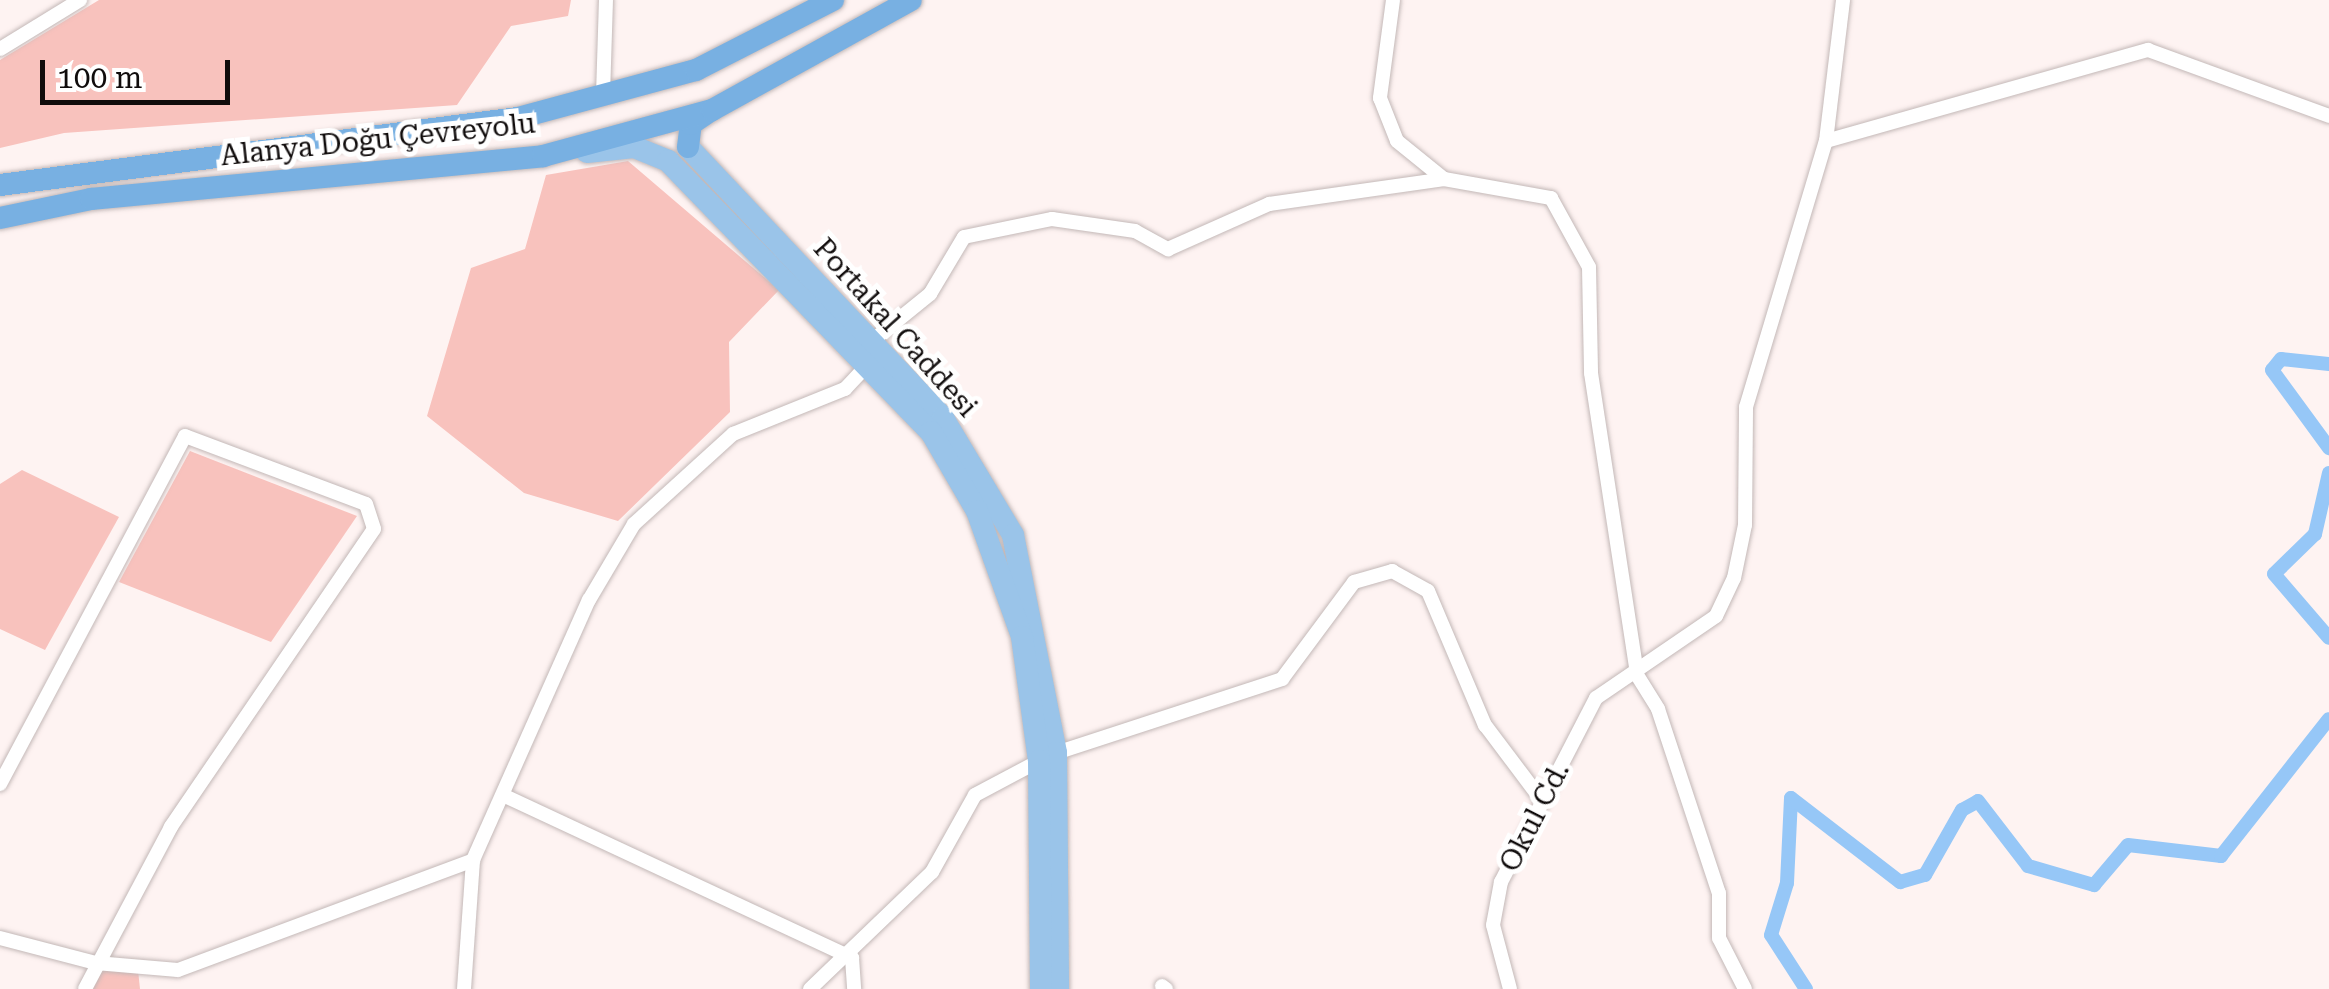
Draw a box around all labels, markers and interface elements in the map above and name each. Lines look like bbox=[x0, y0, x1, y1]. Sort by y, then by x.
scale bar bbox=[45, 40, 235, 102]
text: 100 m bbox=[57, 60, 142, 95]
street label: Alanya Doğu Çevreyolu bbox=[219, 107, 537, 173]
street label: Portakal Caddesi bbox=[806, 232, 984, 424]
street label: Okul Cd. bbox=[1493, 757, 1577, 877]

